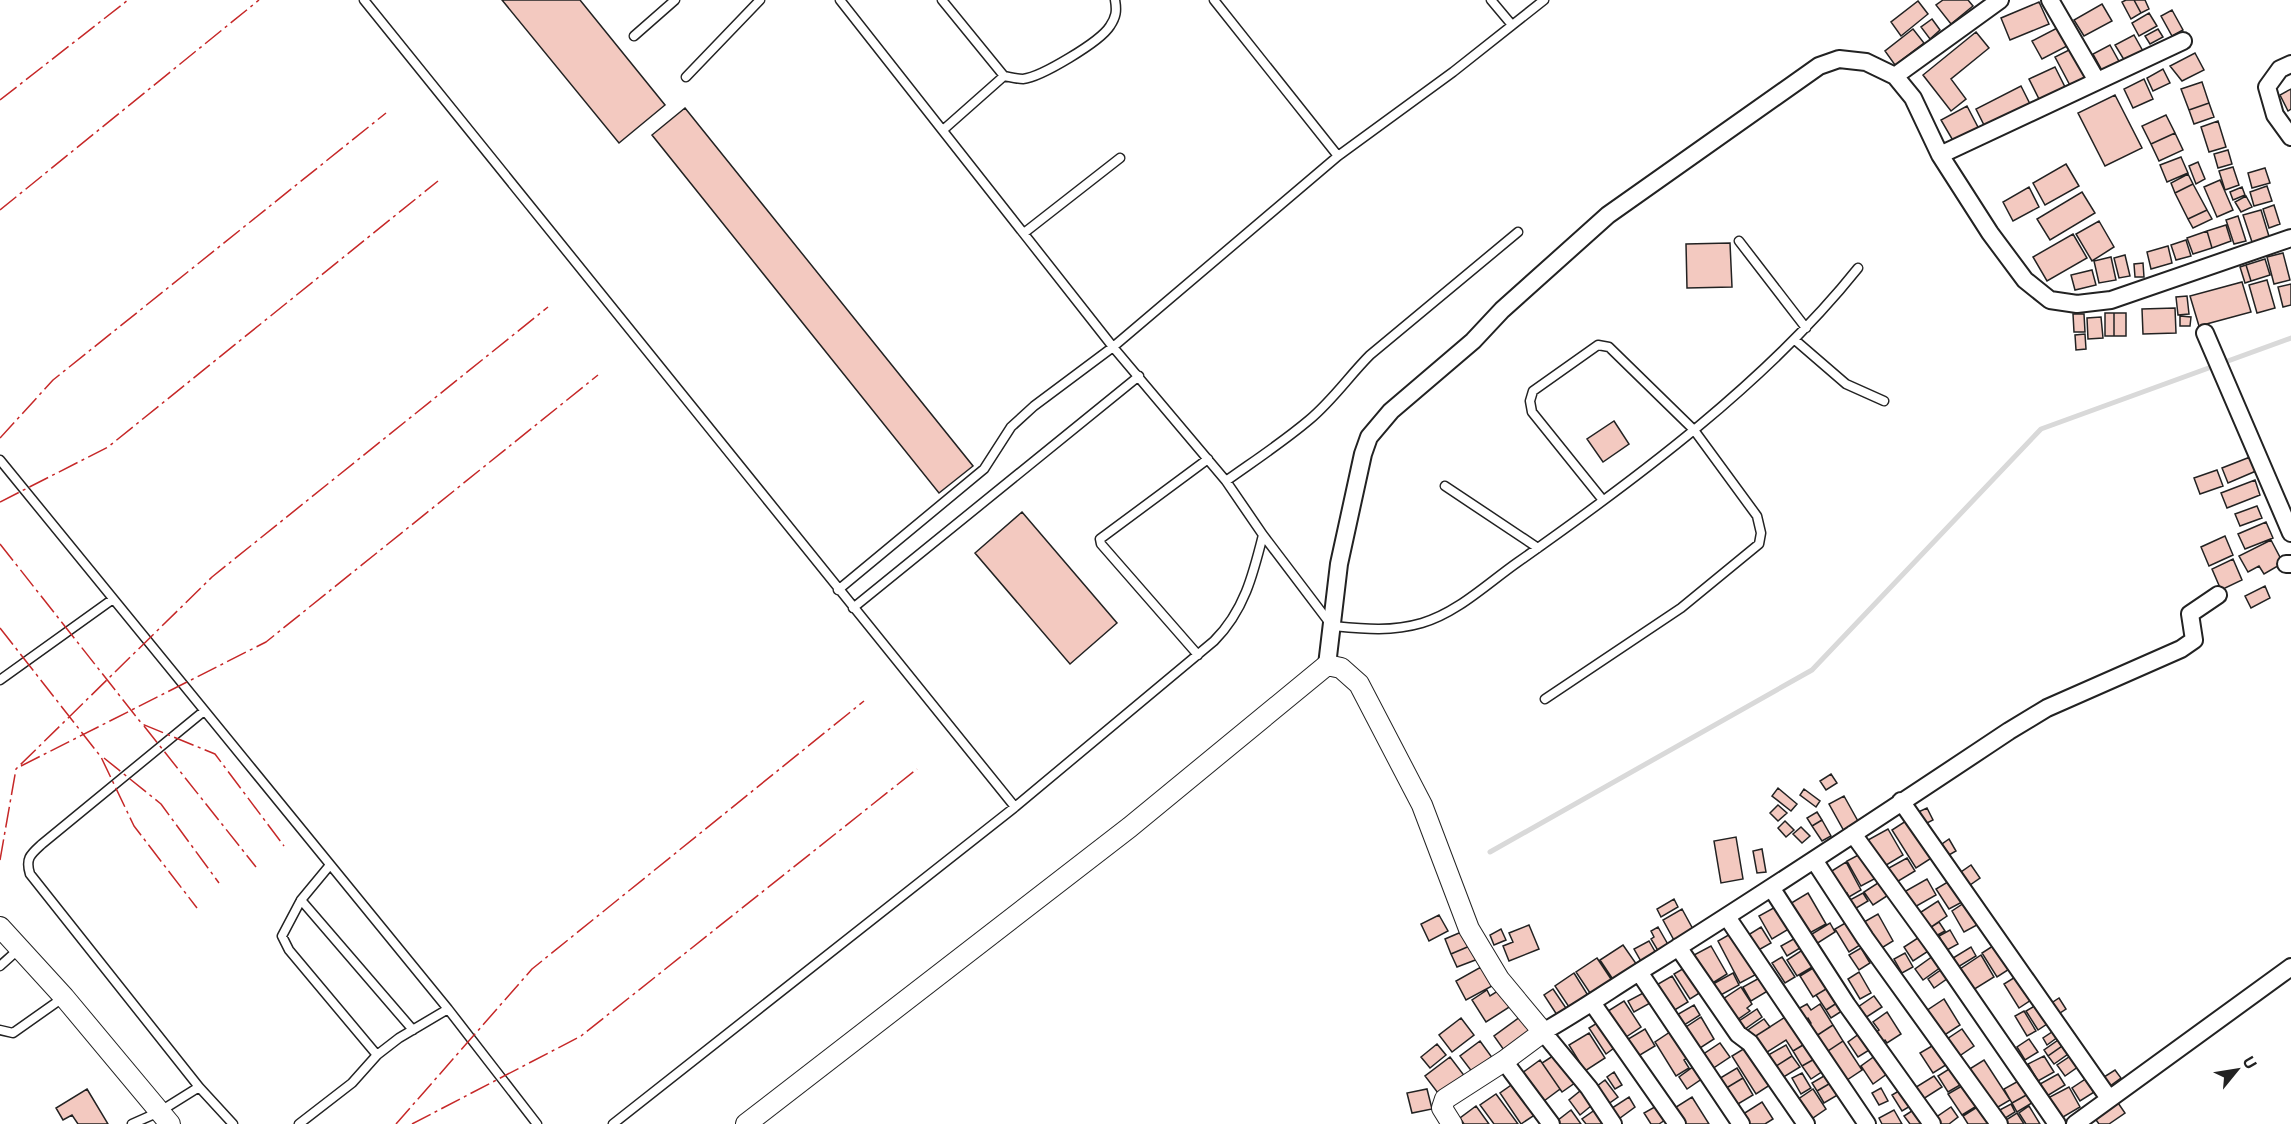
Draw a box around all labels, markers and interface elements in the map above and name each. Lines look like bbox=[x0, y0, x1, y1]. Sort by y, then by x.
north arrow bbox=[2207, 1040, 2267, 1100]
text: U bbox=[2237, 1052, 2263, 1073]

